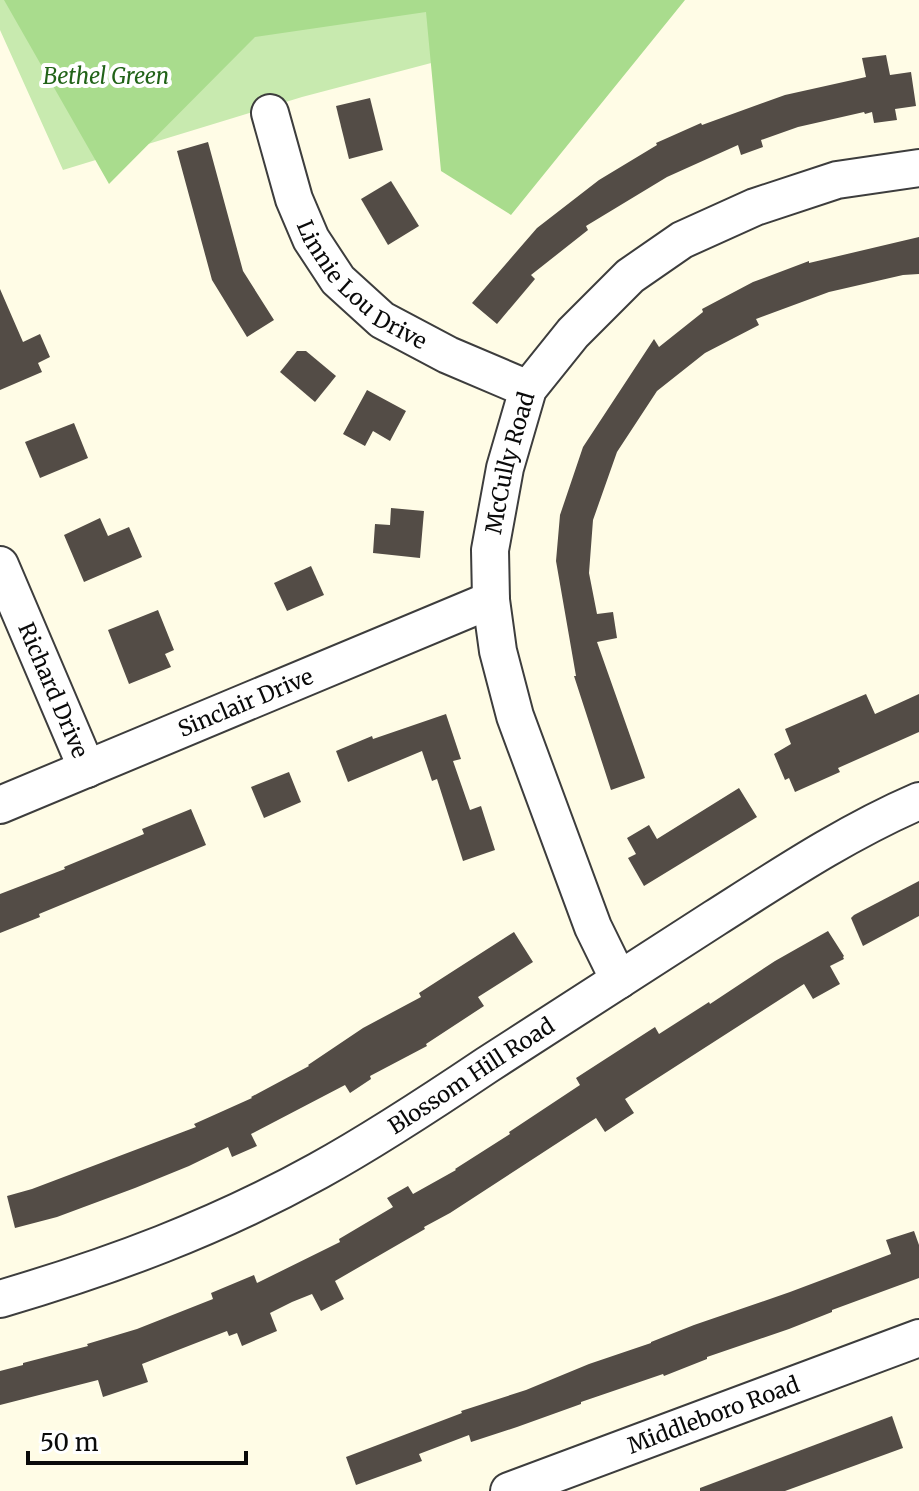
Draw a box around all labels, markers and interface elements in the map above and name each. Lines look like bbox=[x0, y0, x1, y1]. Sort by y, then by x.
park label: Bethel Green bbox=[43, 62, 169, 90]
street label: Linnie Lou Drive bbox=[291, 216, 432, 355]
street label: McCully Road bbox=[479, 389, 540, 536]
street label: Richard Drive bbox=[12, 618, 95, 762]
street label: Sinclair Drive bbox=[174, 662, 317, 743]
street label: Blossom Hill Road bbox=[383, 1011, 560, 1140]
street label: Middleboro Road bbox=[624, 1370, 803, 1460]
scale bar bbox=[28, 1415, 246, 1465]
text: 50 m bbox=[40, 1427, 99, 1458]

